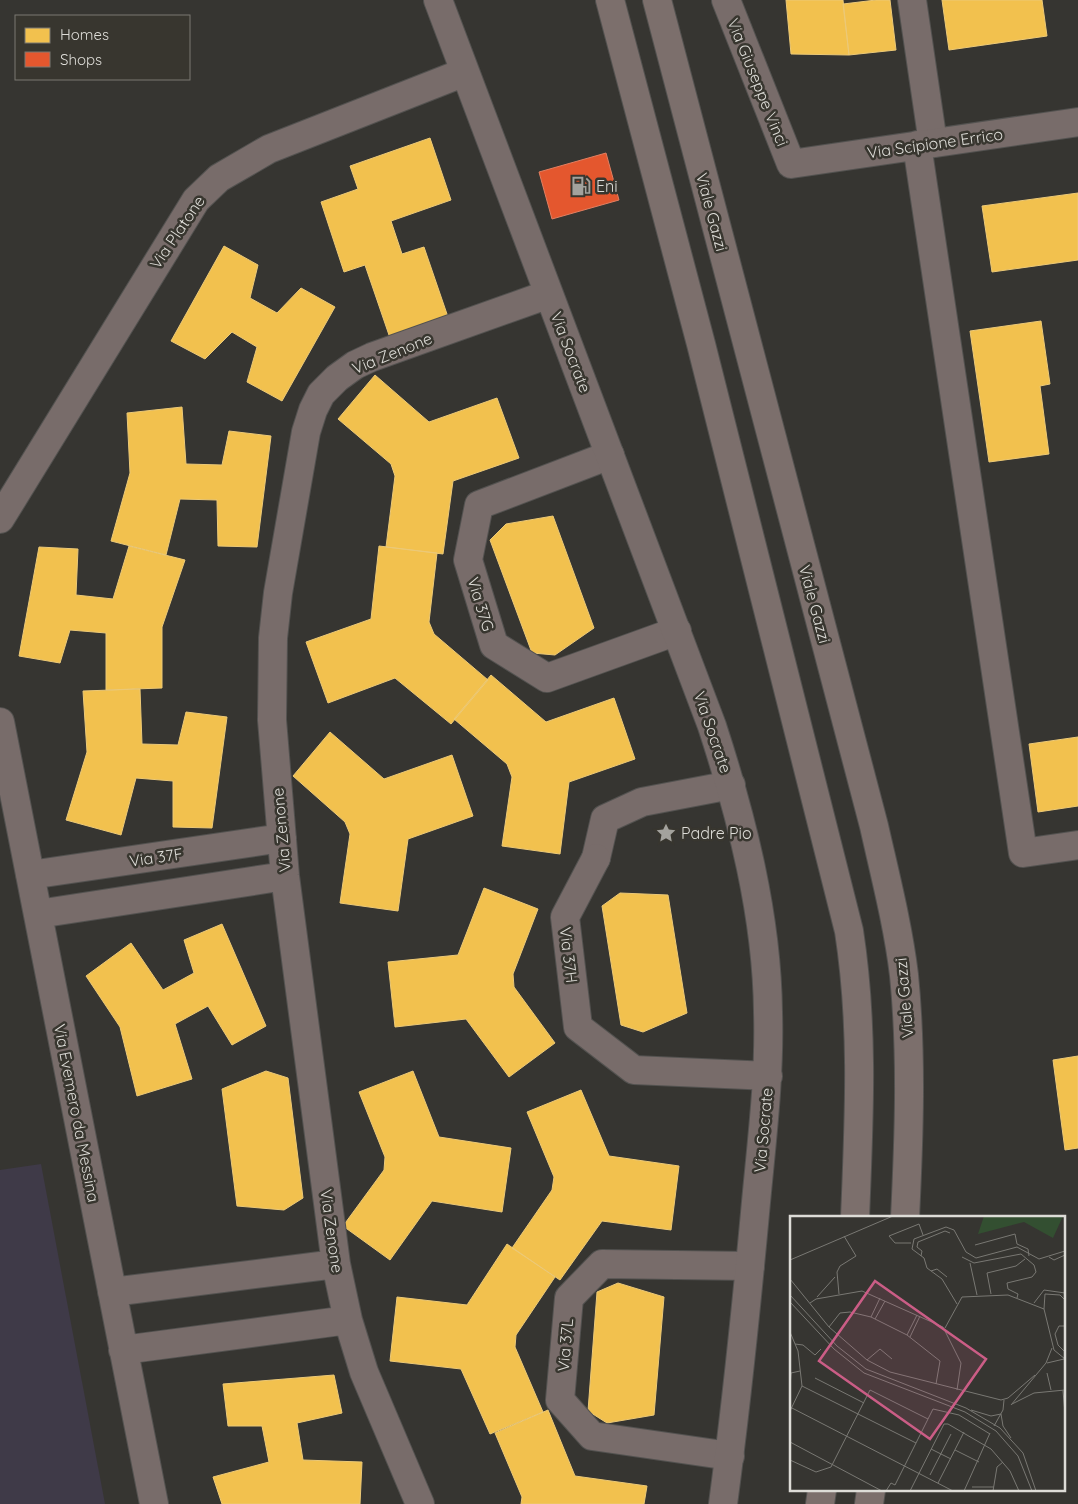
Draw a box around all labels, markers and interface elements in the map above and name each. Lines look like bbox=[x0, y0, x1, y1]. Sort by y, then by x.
legend bbox=[15, 15, 190, 80]
street label: Via Giuseppe Vinci bbox=[723, 15, 793, 149]
text: Homes bbox=[60, 25, 109, 44]
text: Shops bbox=[60, 50, 102, 69]
street label: Via Scipione Errico bbox=[866, 124, 1004, 162]
street label: Viale Gazzi bbox=[692, 171, 732, 253]
fuel station icon: Eni bbox=[570, 175, 592, 197]
place label: Eni bbox=[596, 176, 618, 196]
street label: Via Platone bbox=[145, 191, 209, 273]
street label: Via Socrate bbox=[546, 309, 596, 395]
street label: Via Zenone bbox=[349, 328, 435, 378]
street label: Viale Gazzi bbox=[795, 563, 835, 645]
street label: Via 37G bbox=[463, 575, 499, 633]
street label: Via Socrate bbox=[690, 689, 736, 775]
street label: Via Zenone bbox=[267, 787, 295, 873]
place icon: Padre Pio bbox=[655, 822, 677, 844]
place label: Padre Pio bbox=[681, 823, 752, 843]
street label: Via 37F bbox=[128, 843, 184, 871]
street label: Via 37H bbox=[556, 926, 582, 984]
street label: Viale Gazzi bbox=[891, 957, 917, 1039]
street label: Via Evemero da Messina bbox=[50, 1022, 104, 1204]
street label: Via Socrate bbox=[749, 1087, 777, 1173]
street label: Via Zenone bbox=[316, 1188, 348, 1274]
inset map bbox=[790, 1216, 1066, 1492]
street label: Via 37L bbox=[553, 1317, 577, 1372]

